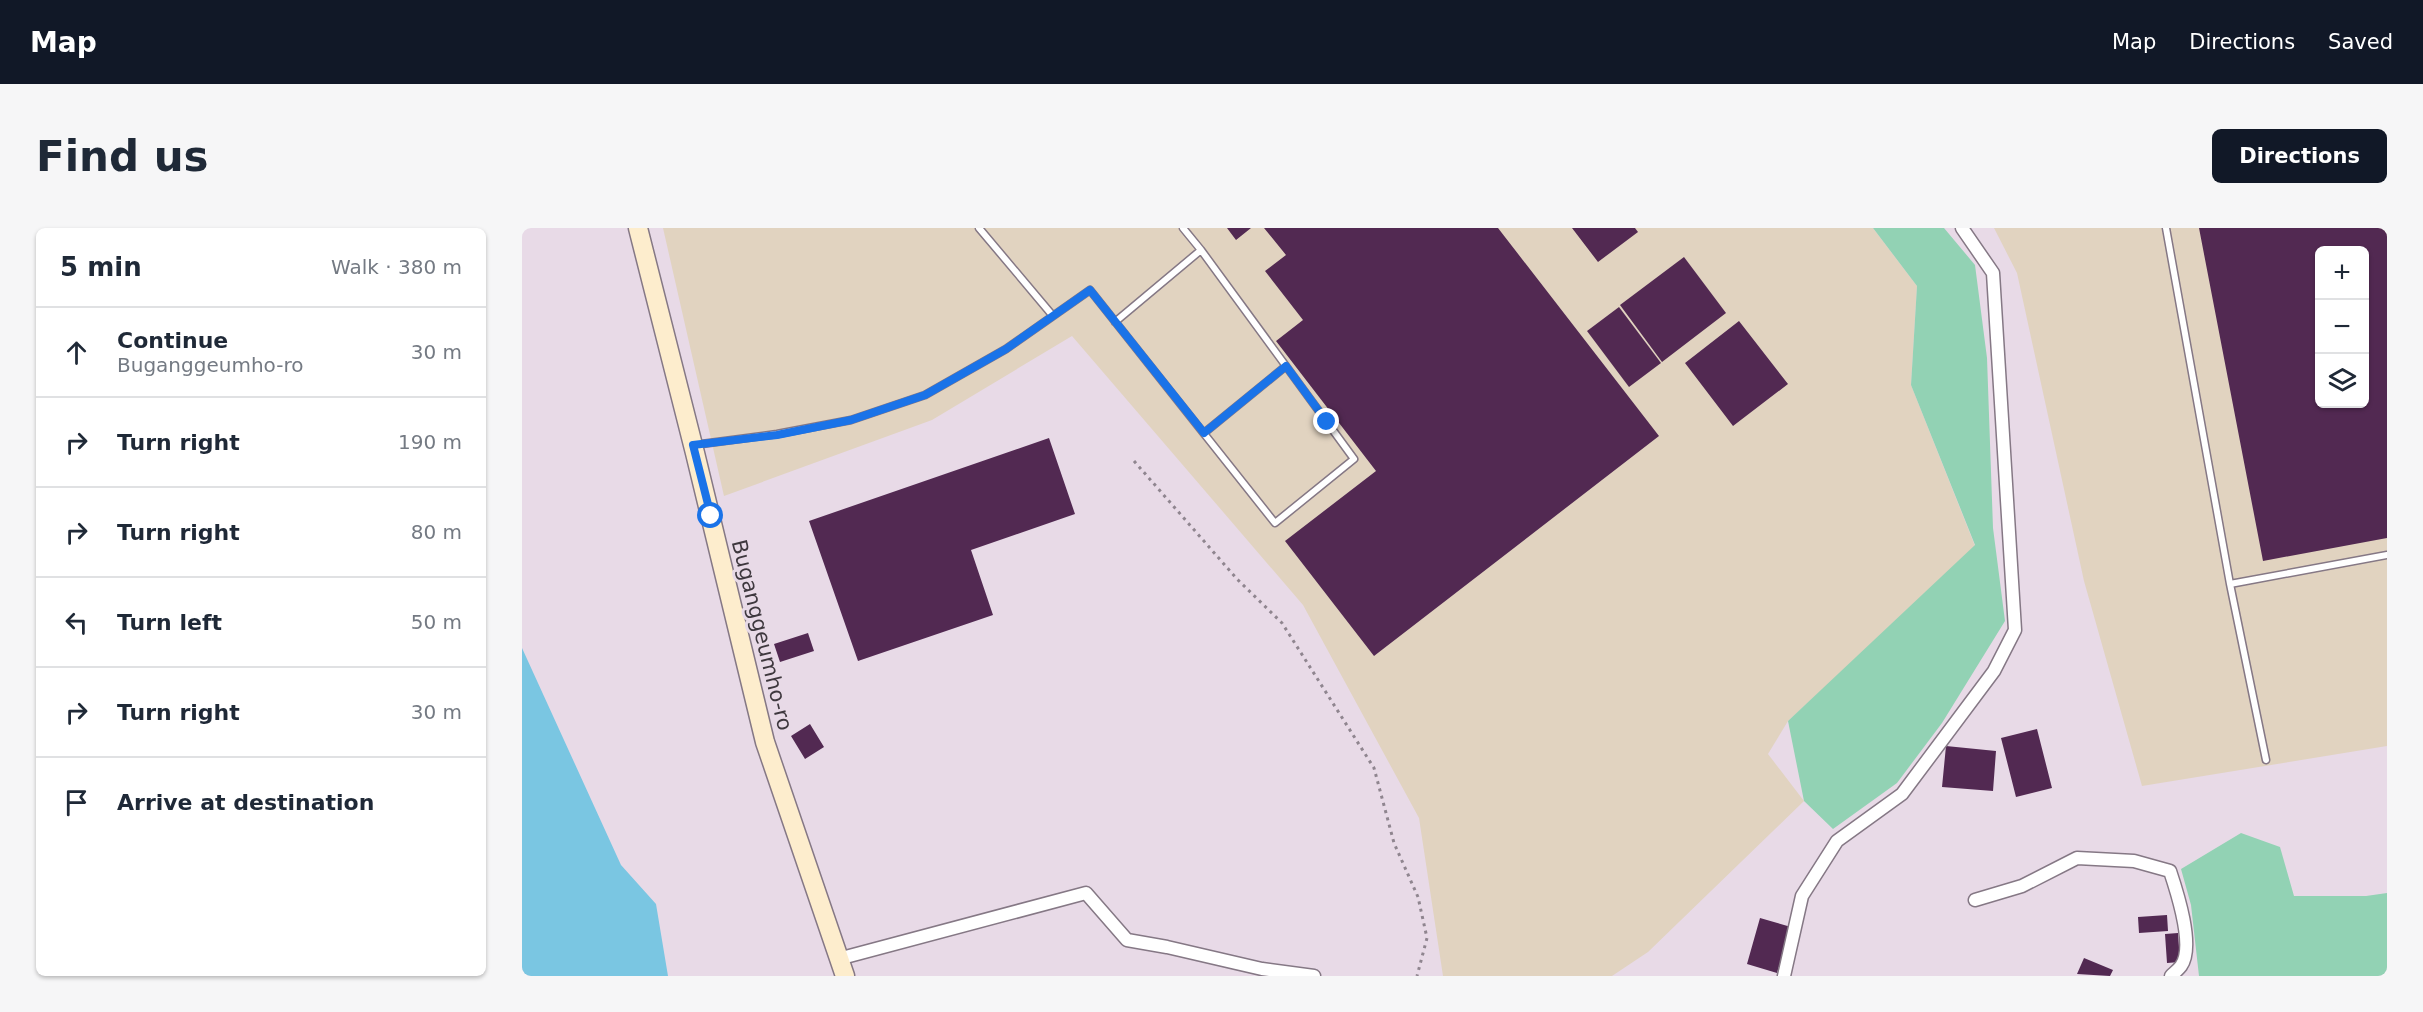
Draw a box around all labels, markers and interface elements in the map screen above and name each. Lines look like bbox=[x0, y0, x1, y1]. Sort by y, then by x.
text: Map bbox=[30, 26, 97, 59]
text: Map bbox=[2112, 30, 2156, 54]
text: Directions bbox=[2189, 30, 2295, 54]
text: Saved bbox=[2328, 30, 2393, 54]
button: Directions bbox=[2212, 129, 2387, 183]
text: Find us bbox=[36, 132, 209, 181]
map controls bbox=[2315, 246, 2369, 408]
button: + bbox=[2315, 246, 2369, 300]
text: 5 min bbox=[60, 252, 142, 282]
text: Walk · 380 m bbox=[331, 255, 462, 279]
button: − bbox=[2315, 300, 2369, 354]
text: Continue bbox=[117, 328, 228, 353]
icon: ahead bbox=[60, 336, 93, 369]
text: 30 m bbox=[411, 340, 462, 364]
text: Buganggeumho-ro bbox=[117, 353, 303, 377]
button: layers bbox=[2315, 354, 2369, 408]
route end bbox=[1313, 408, 1339, 434]
icon: right bbox=[60, 426, 93, 459]
text: Turn right bbox=[117, 430, 240, 455]
text: 190 m bbox=[398, 430, 462, 454]
route start bbox=[697, 502, 723, 528]
icon: right bbox=[60, 516, 93, 549]
text: Turn right bbox=[117, 520, 240, 545]
text: 80 m bbox=[411, 520, 462, 544]
street label: Buganggeumho-ro bbox=[727, 537, 797, 733]
icon: left bbox=[60, 606, 93, 639]
text: Turn left bbox=[117, 610, 222, 635]
text: 50 m bbox=[411, 610, 462, 634]
icon: right bbox=[60, 696, 93, 729]
text: Turn right bbox=[117, 700, 240, 725]
text: 30 m bbox=[411, 700, 462, 724]
icon: arrive bbox=[60, 786, 93, 819]
text: Arrive at destination bbox=[117, 790, 374, 815]

